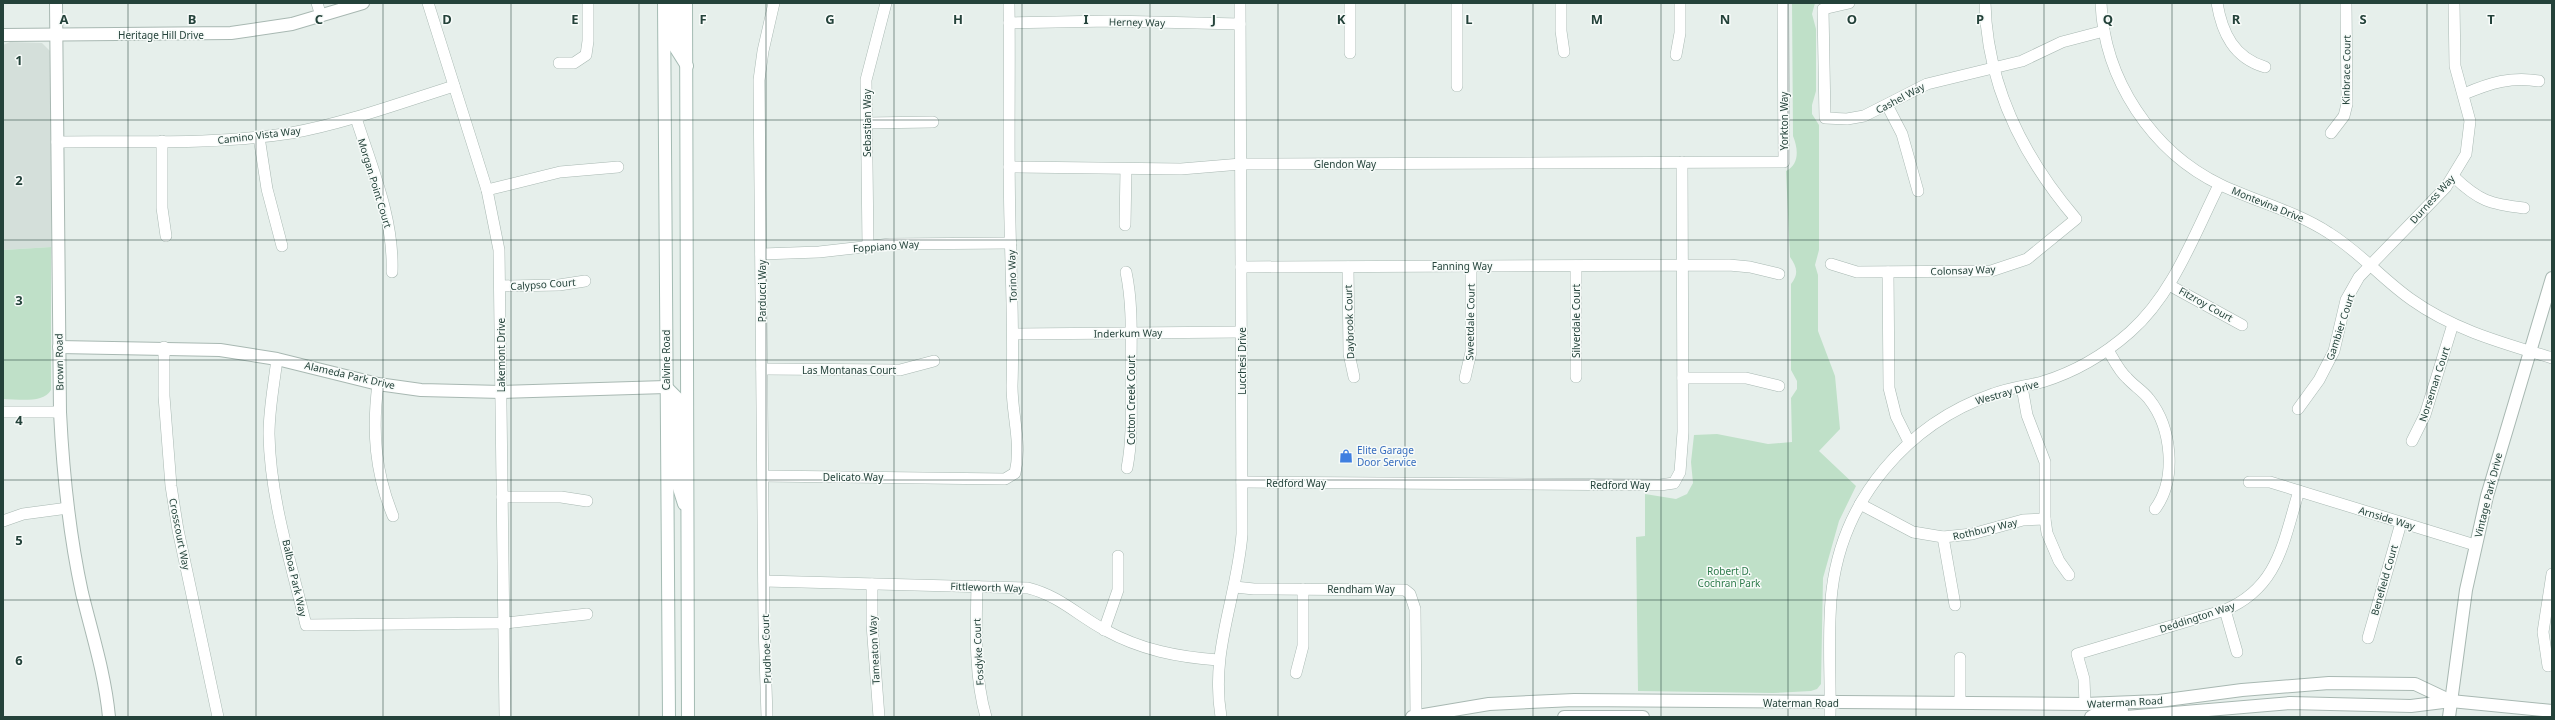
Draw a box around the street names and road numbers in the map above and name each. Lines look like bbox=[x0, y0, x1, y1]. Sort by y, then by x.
street label: Herney Way bbox=[1109, 15, 1166, 30]
street label: Heritage Hill Drive bbox=[118, 28, 204, 42]
street label: Kinbrace Court bbox=[2338, 35, 2354, 105]
street label: Cashel Way bbox=[1873, 79, 1928, 117]
street label: Sebastian Way bbox=[860, 88, 874, 157]
street label: Yorkton Way bbox=[1777, 91, 1791, 150]
street label: Camino Vista Way bbox=[217, 123, 302, 147]
street label: Morgan Point Court bbox=[355, 136, 395, 230]
street label: Glendon Way bbox=[1314, 157, 1377, 171]
street label: Durness Way bbox=[2406, 171, 2458, 227]
street label: Montevina Drive bbox=[2230, 183, 2307, 225]
street label: Foppiano Way bbox=[852, 237, 920, 255]
street label: Torino Way bbox=[1004, 249, 1020, 302]
street label: Parducci Way bbox=[755, 259, 769, 322]
street label: Fanning Way bbox=[1432, 259, 1493, 273]
street label: Colonsay Way bbox=[1930, 262, 1997, 278]
street label: Calypso Court bbox=[510, 275, 577, 293]
street label: Sweetdale Court bbox=[1462, 283, 1478, 361]
street label: Fitzroy Court bbox=[2176, 283, 2236, 325]
street label: Daybrook Court bbox=[1341, 284, 1357, 359]
street label: Silverdale Court bbox=[1569, 284, 1583, 358]
street label: Gambier Court bbox=[2323, 291, 2358, 362]
street label: Lakemont Drive bbox=[494, 317, 508, 392]
street label: Inderkum Way bbox=[1093, 325, 1163, 341]
street label: Lucchesi Drive bbox=[1235, 327, 1249, 395]
street label: Calvine Road bbox=[659, 330, 673, 390]
street label: Brown Road bbox=[52, 333, 66, 391]
street label: Norseman Court bbox=[2415, 344, 2453, 423]
street label: Cotton Creek Court bbox=[1124, 355, 1138, 445]
street label: Alameda Park Drive bbox=[303, 358, 397, 392]
street label: Las Montanas Court bbox=[802, 363, 897, 377]
street label: Westray Drive bbox=[1974, 376, 2041, 408]
street label: Vintage Park Drive bbox=[2471, 451, 2505, 539]
street label: Delicato Way bbox=[823, 470, 884, 484]
street label: Redford Way bbox=[1266, 476, 1327, 490]
street label: Redford Way bbox=[1590, 478, 1651, 492]
street label: Crosscourt Way bbox=[166, 497, 194, 572]
street label: Arnside Way bbox=[2357, 503, 2418, 533]
street label: Rothbury Way bbox=[1951, 515, 2020, 543]
street label: Balboa Park Way bbox=[279, 538, 311, 619]
street label: Benefield Court bbox=[2367, 542, 2401, 617]
street label: Fittleworth Way bbox=[950, 579, 1025, 595]
street label: Rendham Way bbox=[1327, 582, 1396, 596]
street label: Deddington Way bbox=[2158, 598, 2237, 636]
street label: Prudhoe Court bbox=[758, 614, 774, 684]
street label: Tameaton Way bbox=[865, 614, 883, 685]
street label: Fosdyke Court bbox=[969, 618, 987, 686]
street label: Waterman Road bbox=[2087, 693, 2163, 711]
street label: Waterman Road bbox=[1763, 696, 1839, 710]

